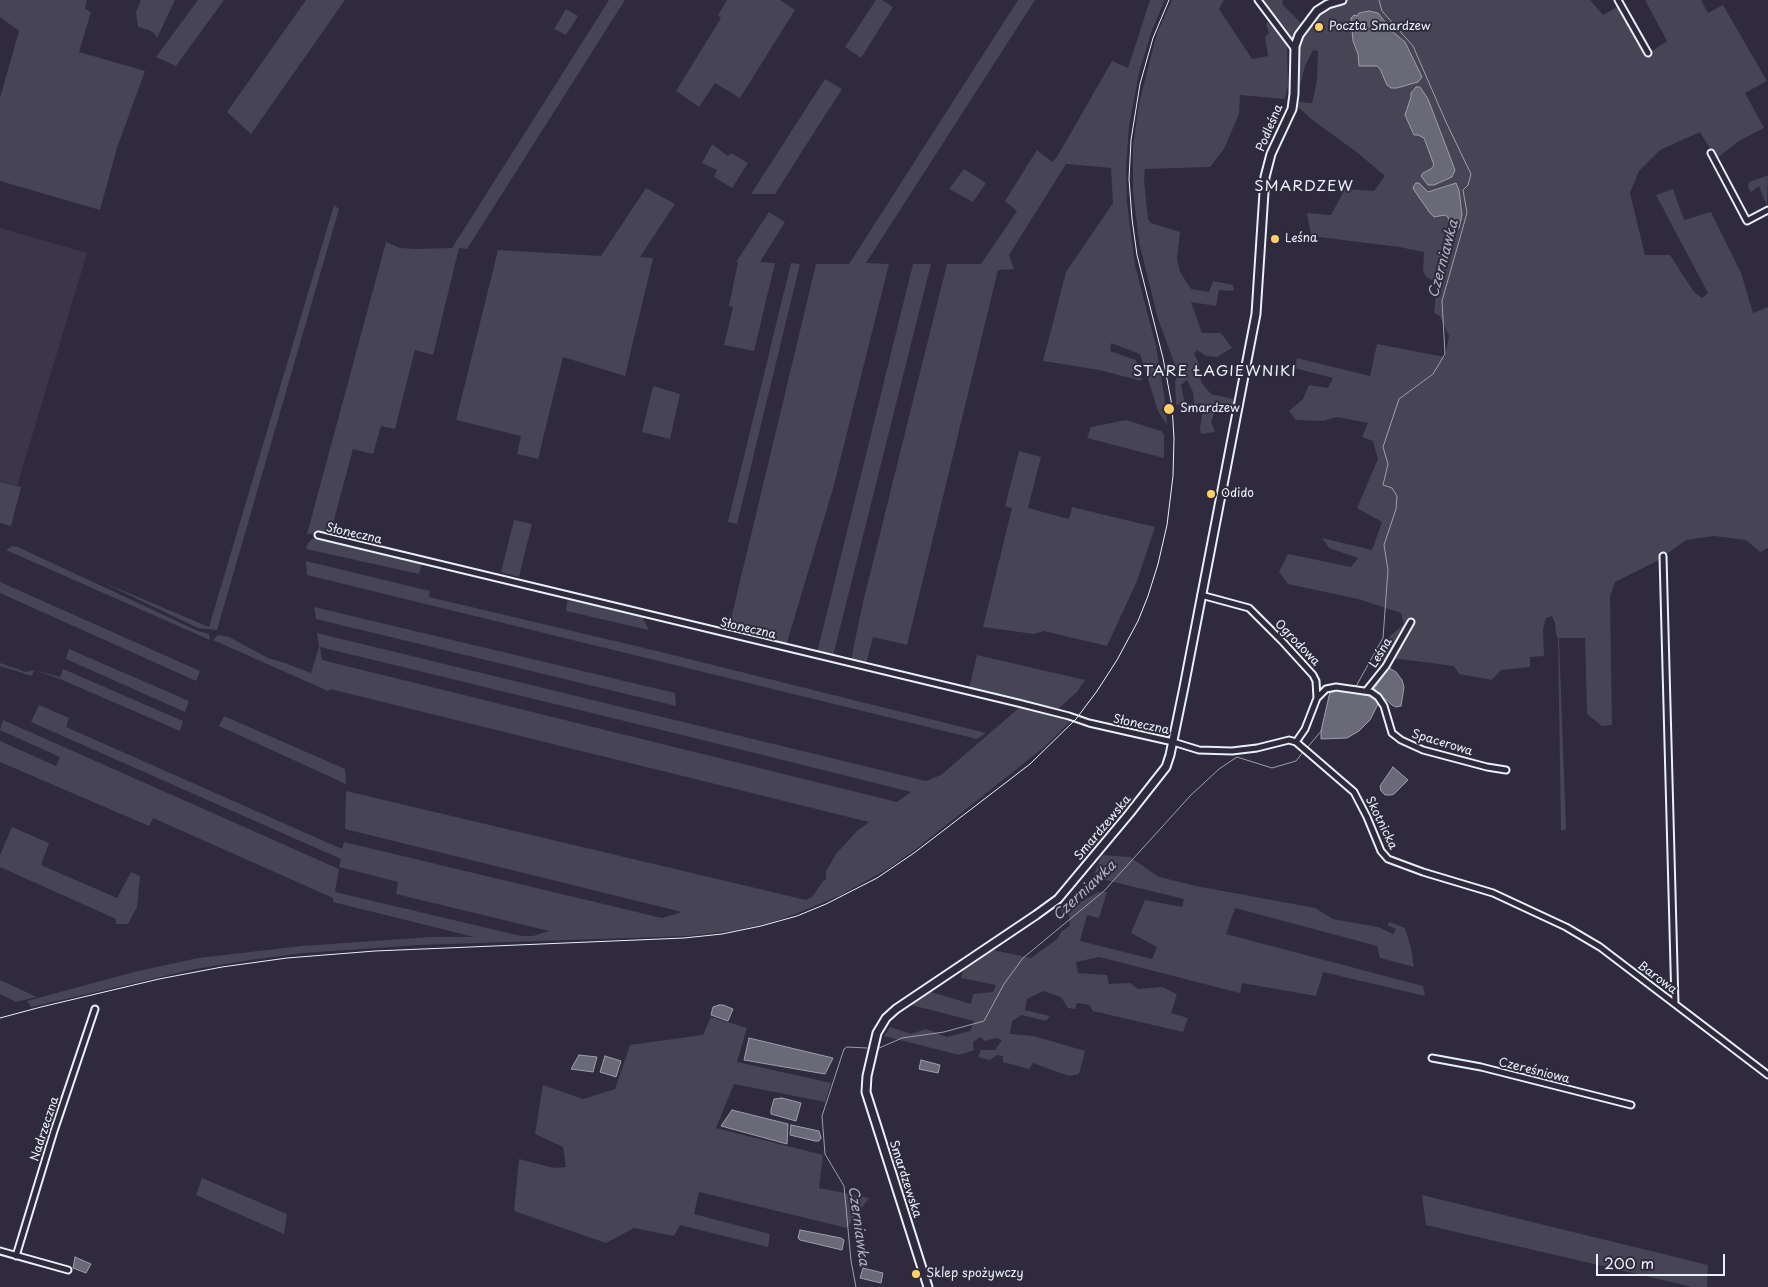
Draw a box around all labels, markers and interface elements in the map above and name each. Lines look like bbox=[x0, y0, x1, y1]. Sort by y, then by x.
place label: Poczta Smardzew bbox=[1329, 20, 1431, 34]
marker: Poczta Smardzew bbox=[1313, 21, 1325, 33]
street label: Podleśna bbox=[1254, 102, 1286, 154]
district label: SMARDZEW bbox=[1254, 178, 1354, 196]
water label: Czerniawka bbox=[1426, 218, 1462, 300]
place label: Leśna bbox=[1285, 232, 1317, 246]
marker: Leśna bbox=[1269, 233, 1281, 245]
district label: STARE ŁAGIEWNIKI bbox=[1132, 363, 1298, 381]
marker: Smardzew bbox=[1162, 402, 1176, 416]
place label: Smardzew bbox=[1180, 402, 1240, 416]
place label: Odido bbox=[1221, 487, 1254, 501]
marker: Odido bbox=[1205, 488, 1217, 500]
street label: Słoneczna bbox=[325, 521, 383, 547]
street label: Słoneczna bbox=[719, 616, 777, 642]
street label: Ogrodowa bbox=[1271, 617, 1323, 669]
street label: Leśna bbox=[1366, 635, 1396, 671]
street label: Słoneczna bbox=[1112, 712, 1170, 738]
street label: Spacerowa bbox=[1410, 727, 1474, 759]
street label: Smardzewska bbox=[1072, 793, 1134, 863]
street label: Skotnicka bbox=[1362, 794, 1400, 852]
water label: Czerniawka bbox=[1050, 857, 1120, 925]
street label: Barowa bbox=[1634, 959, 1680, 997]
street label: Czereśniowa bbox=[1497, 1055, 1571, 1087]
street label: Nadrzeczna bbox=[28, 1095, 62, 1163]
street label: Smardzewska bbox=[886, 1139, 924, 1219]
water label: Czerniawka bbox=[844, 1185, 872, 1267]
scale bar bbox=[1598, 1244, 1727, 1276]
text: 200 m bbox=[1604, 1251, 1654, 1274]
place label: Sklep spożywczy bbox=[926, 1267, 1024, 1281]
marker: Sklep spożywczy bbox=[910, 1268, 922, 1280]

